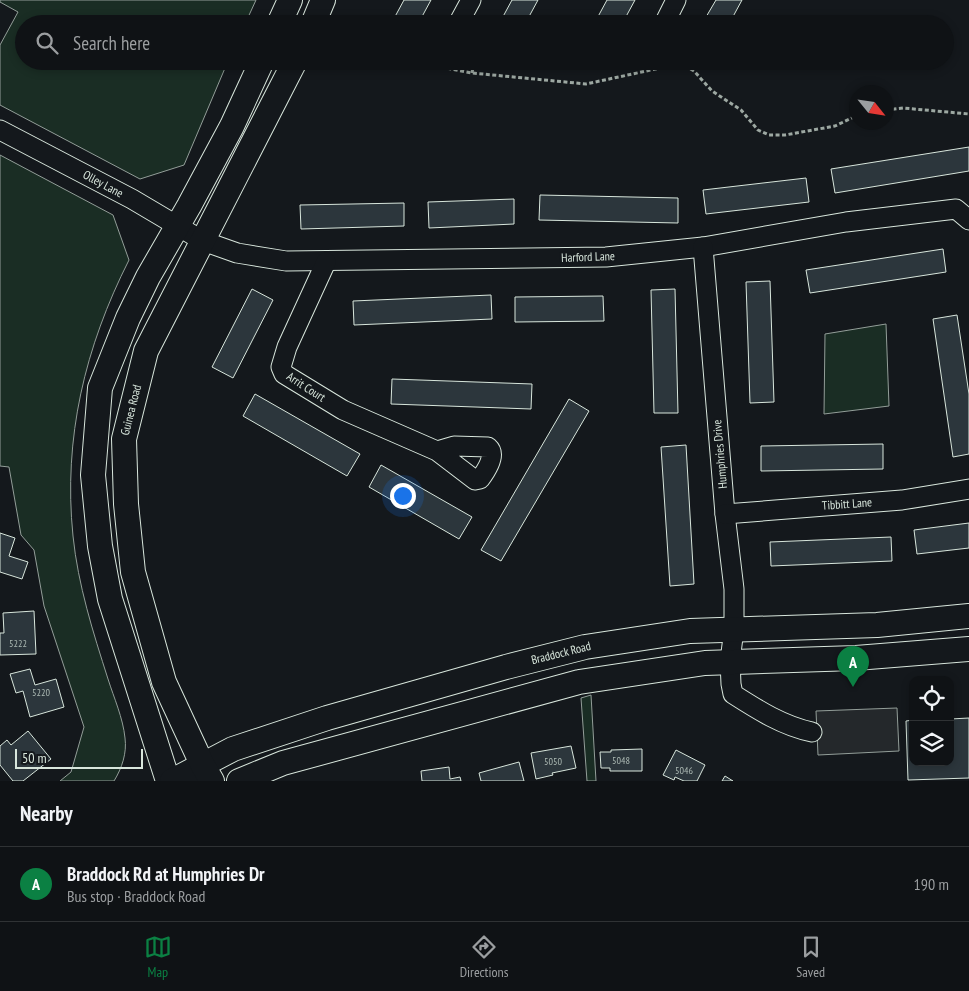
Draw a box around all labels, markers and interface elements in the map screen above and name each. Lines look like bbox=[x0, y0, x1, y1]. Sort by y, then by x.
search box bbox=[15, 15, 954, 70]
icon: search bbox=[33, 29, 61, 57]
text: Search here bbox=[73, 31, 150, 55]
north arrow bbox=[849, 85, 894, 130]
street label: Olley Lane bbox=[81, 167, 126, 200]
street label: Harford Lane bbox=[561, 248, 615, 265]
street label: Arrit Court bbox=[284, 369, 329, 405]
street label: Guinea Road bbox=[117, 383, 144, 437]
street label: Humphries Drive bbox=[709, 419, 730, 489]
your location bbox=[390, 483, 416, 509]
street label: Tibbitt Lane bbox=[822, 494, 872, 513]
house number: 5222 bbox=[9, 637, 27, 650]
street label: Braddock Road bbox=[529, 638, 592, 667]
pin: A bbox=[837, 646, 869, 687]
map controls bbox=[909, 676, 954, 766]
button: locate bbox=[909, 676, 954, 721]
house number: 5220 bbox=[32, 686, 51, 699]
button: layers bbox=[909, 721, 954, 766]
scale bar bbox=[15, 746, 142, 769]
text: 50 m bbox=[22, 749, 47, 767]
house number: 5048 bbox=[612, 754, 630, 767]
house number: 5050 bbox=[544, 755, 563, 768]
house number: 5046 bbox=[675, 764, 694, 777]
text: Nearby bbox=[20, 800, 73, 827]
text: Braddock Rd at Humphries Dr bbox=[67, 862, 265, 886]
text: A bbox=[32, 874, 40, 894]
text: 190 m bbox=[914, 874, 949, 894]
text: Bus stop · Braddock Road bbox=[67, 886, 205, 906]
tab: Map bbox=[144, 933, 172, 981]
tab: Directions bbox=[460, 933, 508, 981]
tab: Saved bbox=[796, 933, 825, 981]

